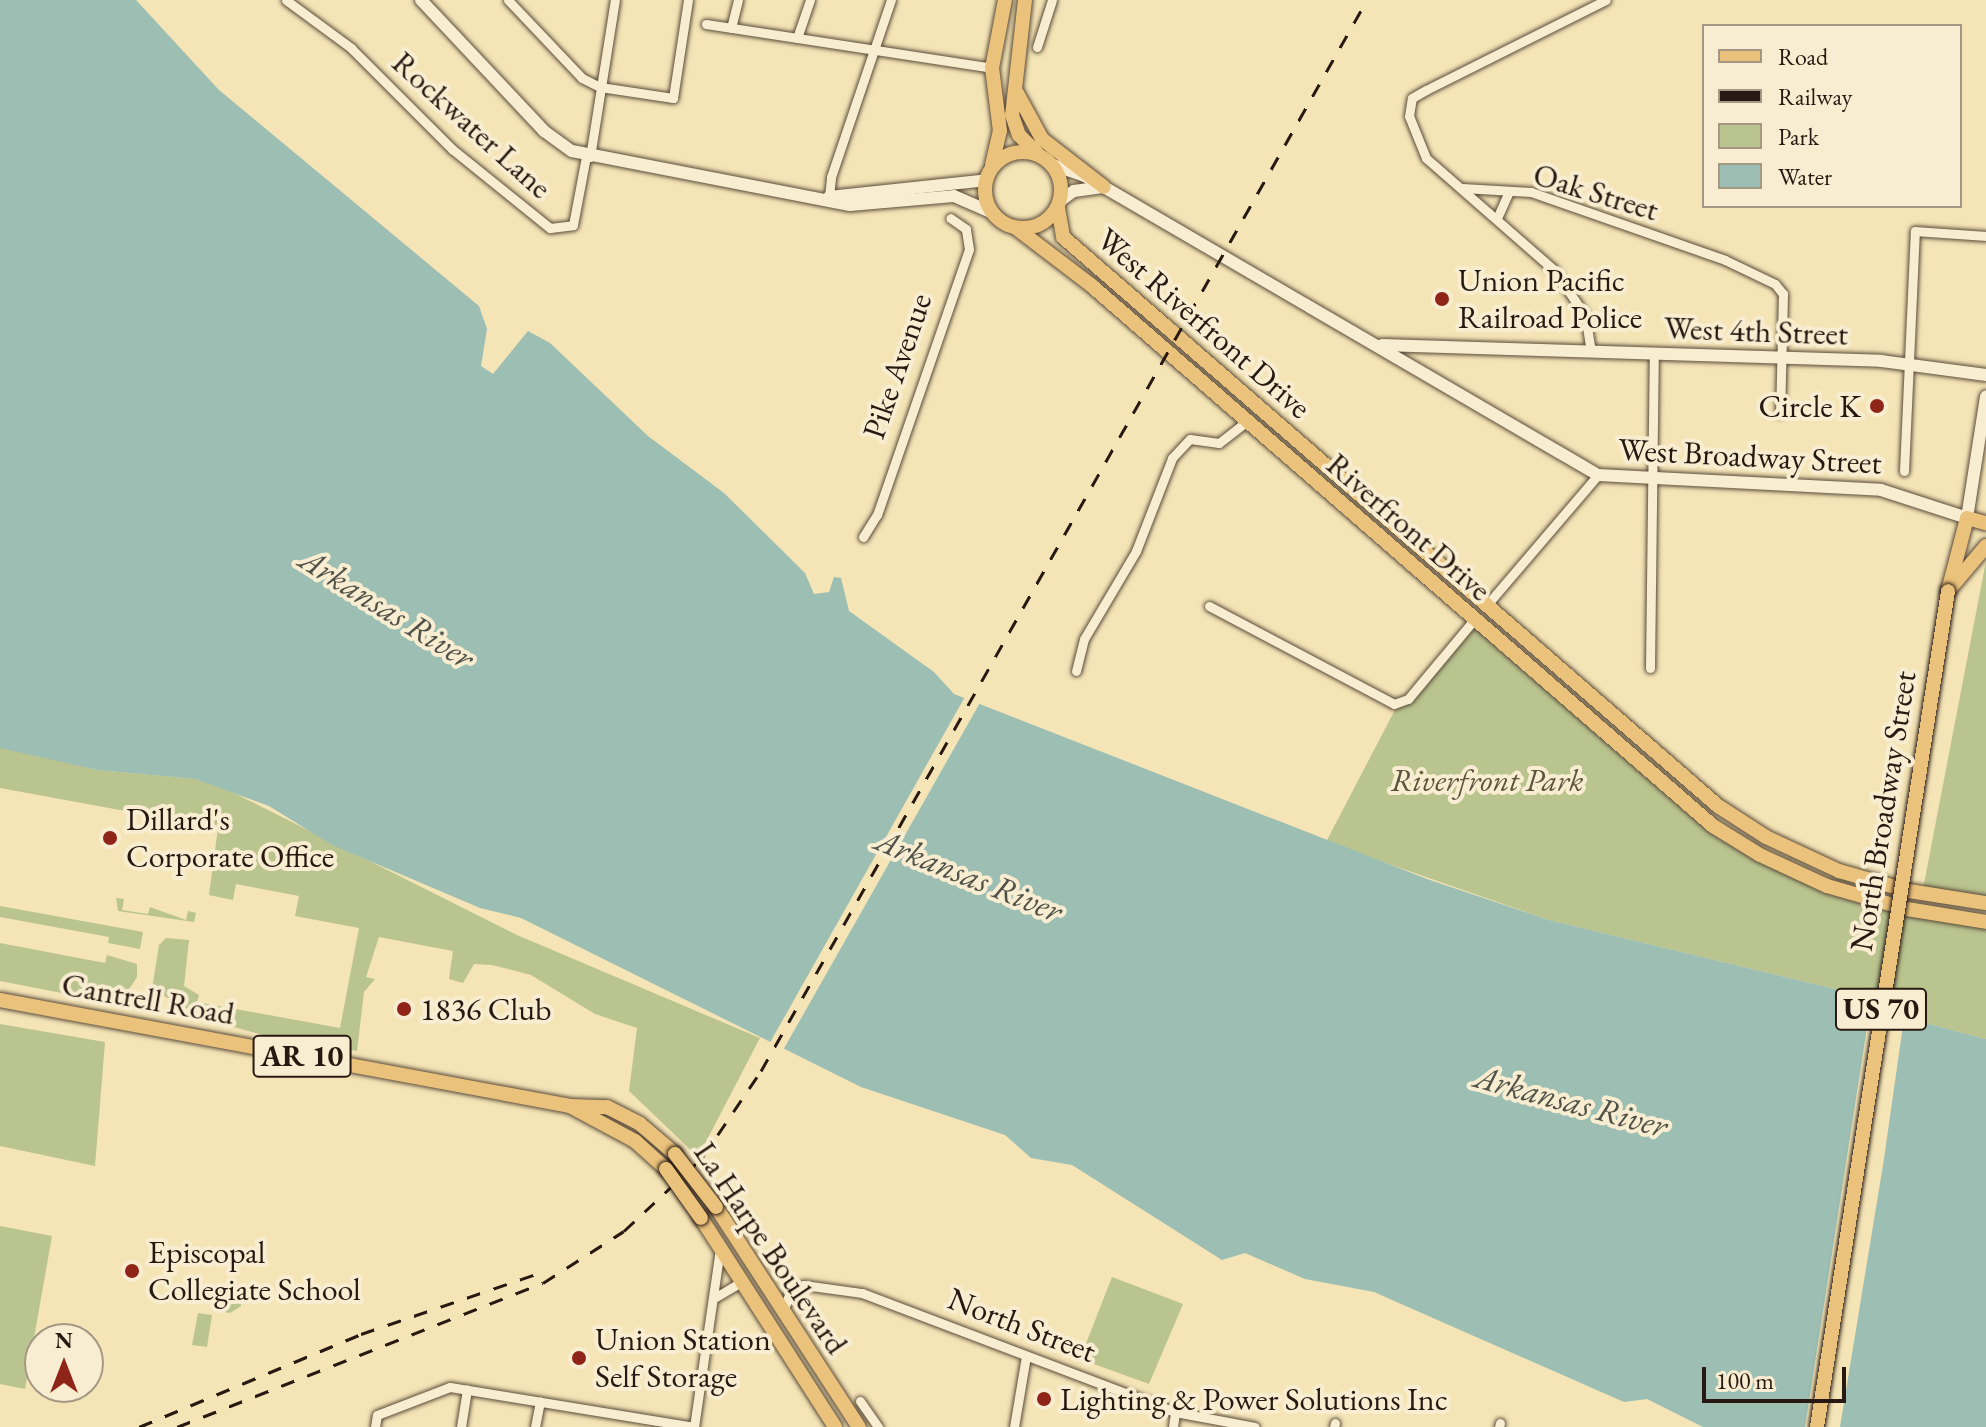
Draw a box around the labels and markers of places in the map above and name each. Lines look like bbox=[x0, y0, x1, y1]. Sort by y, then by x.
place label: Union Pacific Railroad Police bbox=[1458, 262, 1642, 337]
marker: Union Pacific Railroad Police bbox=[1433, 290, 1451, 308]
place label: Circle K bbox=[1758, 387, 1861, 425]
marker: Circle K bbox=[1868, 397, 1886, 415]
place label: Dillard's Corporate Office bbox=[126, 801, 334, 876]
marker: Dillard's Corporate Office bbox=[101, 829, 119, 847]
place label: 1836 Club bbox=[420, 990, 552, 1028]
marker: 1836 Club bbox=[395, 1000, 413, 1018]
place label: Episcopal Collegiate School bbox=[148, 1234, 361, 1309]
marker: Episcopal Collegiate School bbox=[123, 1262, 141, 1280]
place label: Union Station Self Storage bbox=[595, 1321, 771, 1396]
marker: Union Station Self Storage bbox=[570, 1349, 588, 1367]
place label: Lighting & Power Solutions Inc bbox=[1060, 1380, 1448, 1418]
marker: Lighting & Power Solutions Inc bbox=[1035, 1390, 1053, 1408]

